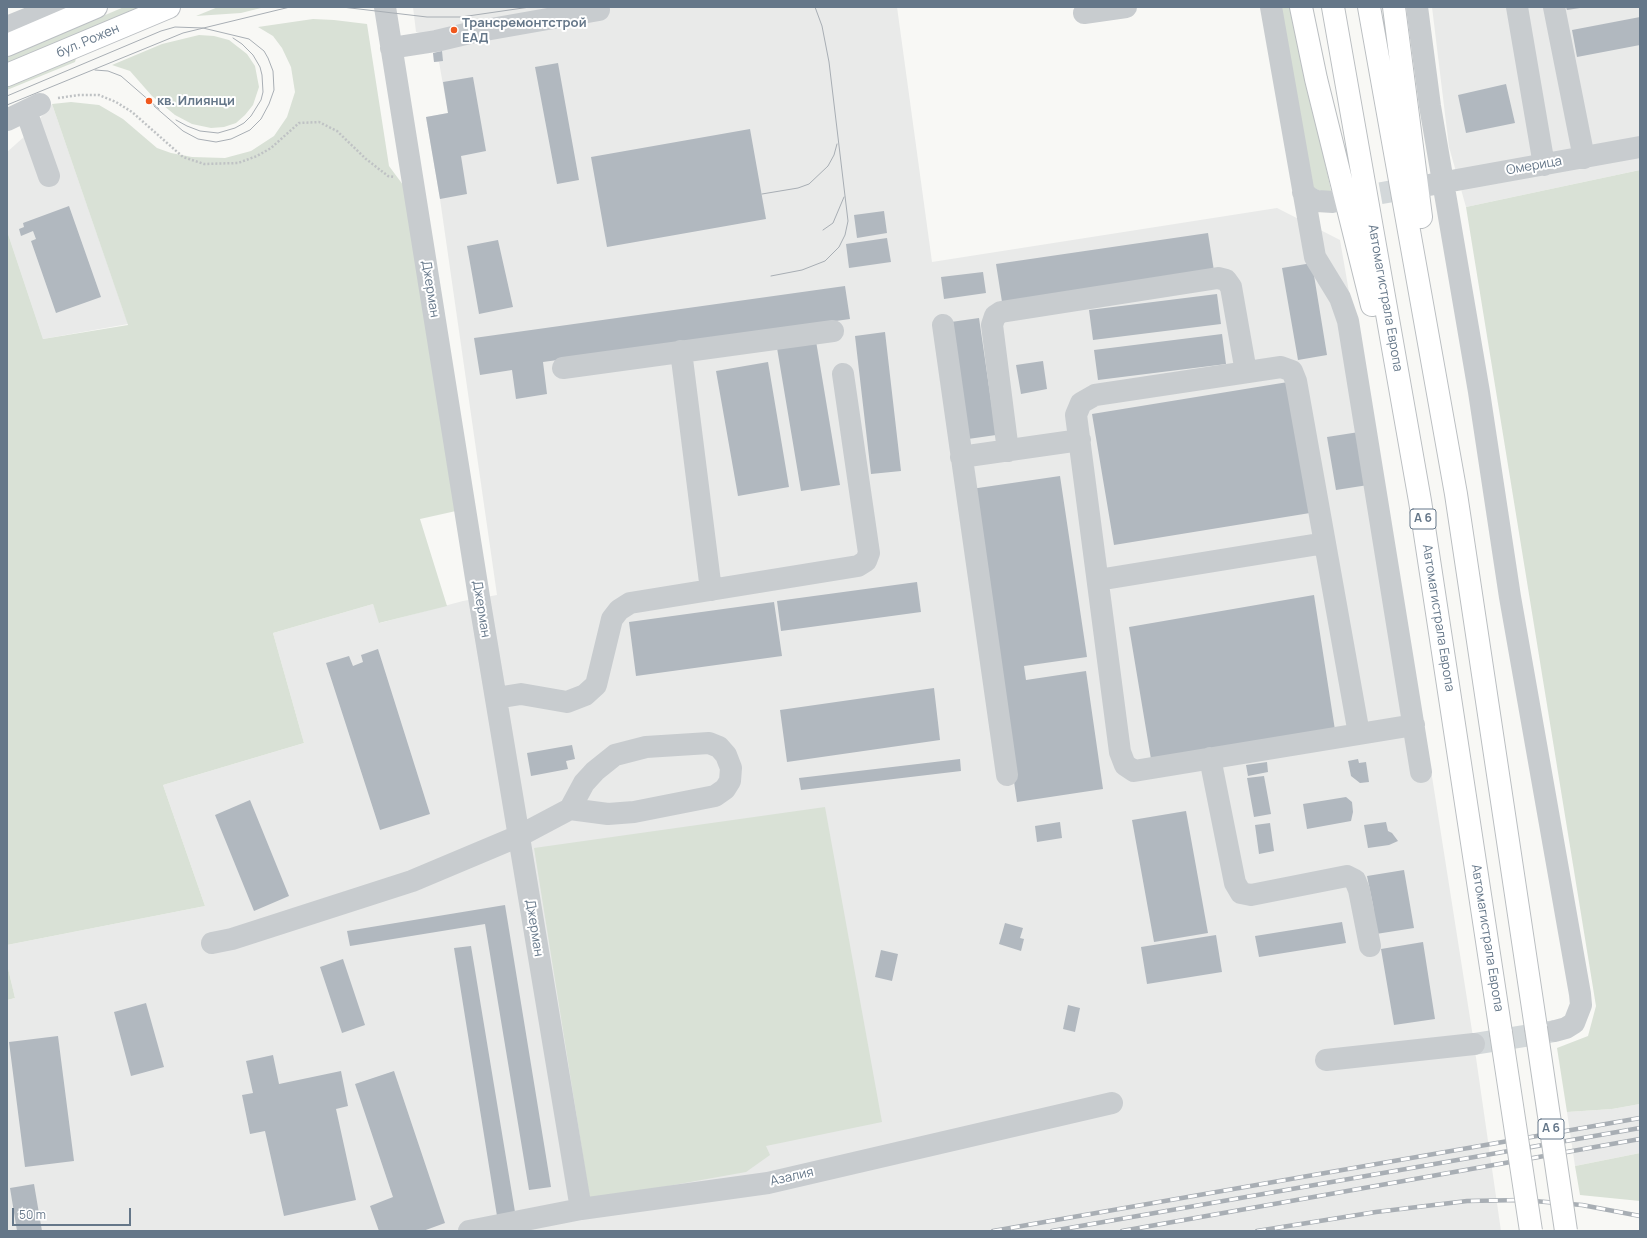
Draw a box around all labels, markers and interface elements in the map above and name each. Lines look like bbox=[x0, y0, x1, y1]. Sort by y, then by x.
place label: Трансремонтстрой ЕАД bbox=[462, 15, 587, 46]
street label: бул. Рожен bbox=[54, 21, 122, 61]
marker: Трансремонтстрой ЕАД bbox=[449, 25, 459, 35]
place label: кв. Илиянци bbox=[157, 93, 235, 109]
marker: кв. Илиянци bbox=[144, 96, 154, 106]
street label: Омерица bbox=[1505, 153, 1563, 179]
street label: Автомагистрала Европа bbox=[1364, 223, 1406, 373]
street label: Джерман bbox=[418, 259, 442, 319]
road number: A 6 bbox=[1410, 509, 1436, 529]
street label: Автомагистрала Европа bbox=[1419, 543, 1457, 693]
street label: Джерман bbox=[469, 579, 493, 639]
street label: Автомагистрала Европа bbox=[1468, 863, 1506, 1013]
street label: Джерман bbox=[522, 898, 546, 958]
road number: A 6 bbox=[1538, 1119, 1564, 1139]
street label: Азалия bbox=[769, 1164, 815, 1190]
scale bar bbox=[14, 1200, 133, 1226]
text: 50 m bbox=[19, 1206, 46, 1223]

